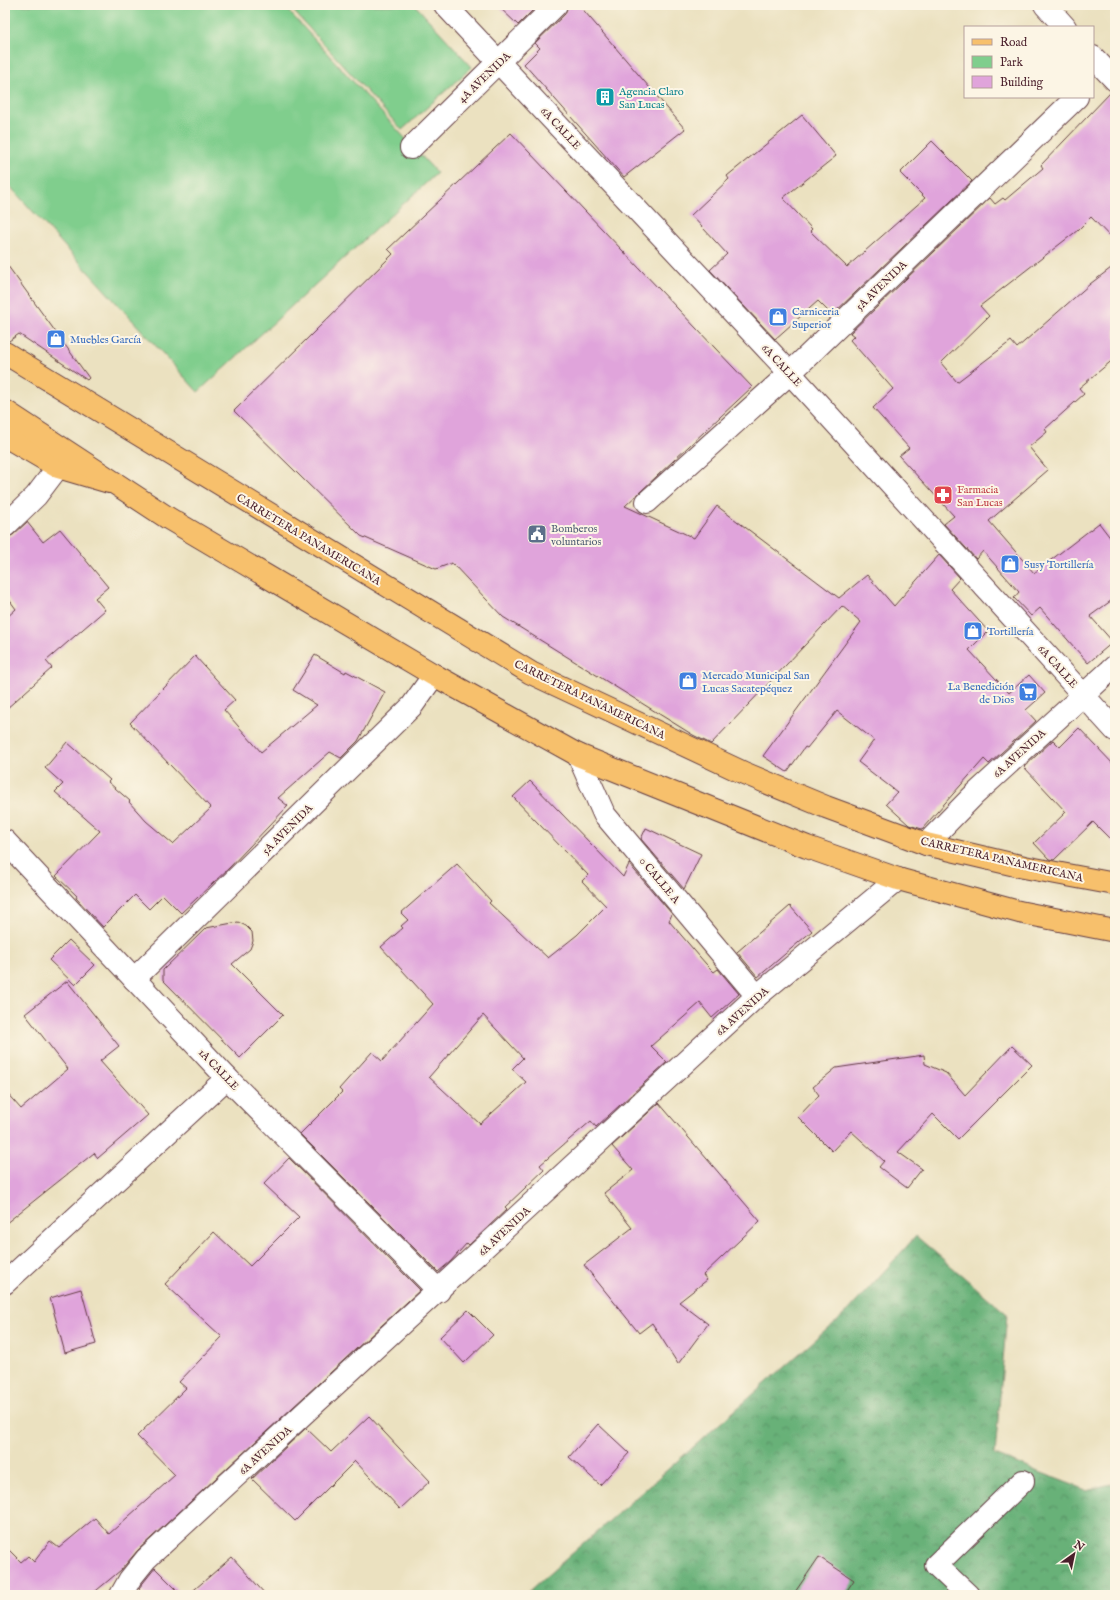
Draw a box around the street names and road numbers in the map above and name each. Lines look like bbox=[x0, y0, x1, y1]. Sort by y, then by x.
street label: 4A AVENIDA bbox=[456, 49, 514, 106]
street label: 6A CALLE bbox=[537, 105, 584, 153]
street label: 5A AVENIDA bbox=[853, 257, 911, 314]
street label: 6A CALLE bbox=[758, 342, 805, 390]
street label: CARRETERA PANAMERICANA bbox=[234, 491, 384, 589]
street label: 6A CALLE bbox=[1034, 642, 1080, 691]
street label: CARRETERA PANAMERICANA bbox=[512, 657, 668, 743]
street label: 6A AVENIDA bbox=[990, 726, 1049, 781]
street label: 5A AVENIDA bbox=[259, 801, 316, 858]
street label: CARRETERA PANAMERICANA bbox=[919, 834, 1085, 886]
street label: 0 CALLE A bbox=[636, 855, 683, 907]
street label: 6A AVENIDA bbox=[713, 984, 772, 1039]
street label: 1A CALLE bbox=[195, 1046, 242, 1094]
street label: 6A AVENIDA bbox=[476, 1204, 534, 1260]
street label: 6A AVENIDA bbox=[236, 1423, 295, 1478]

